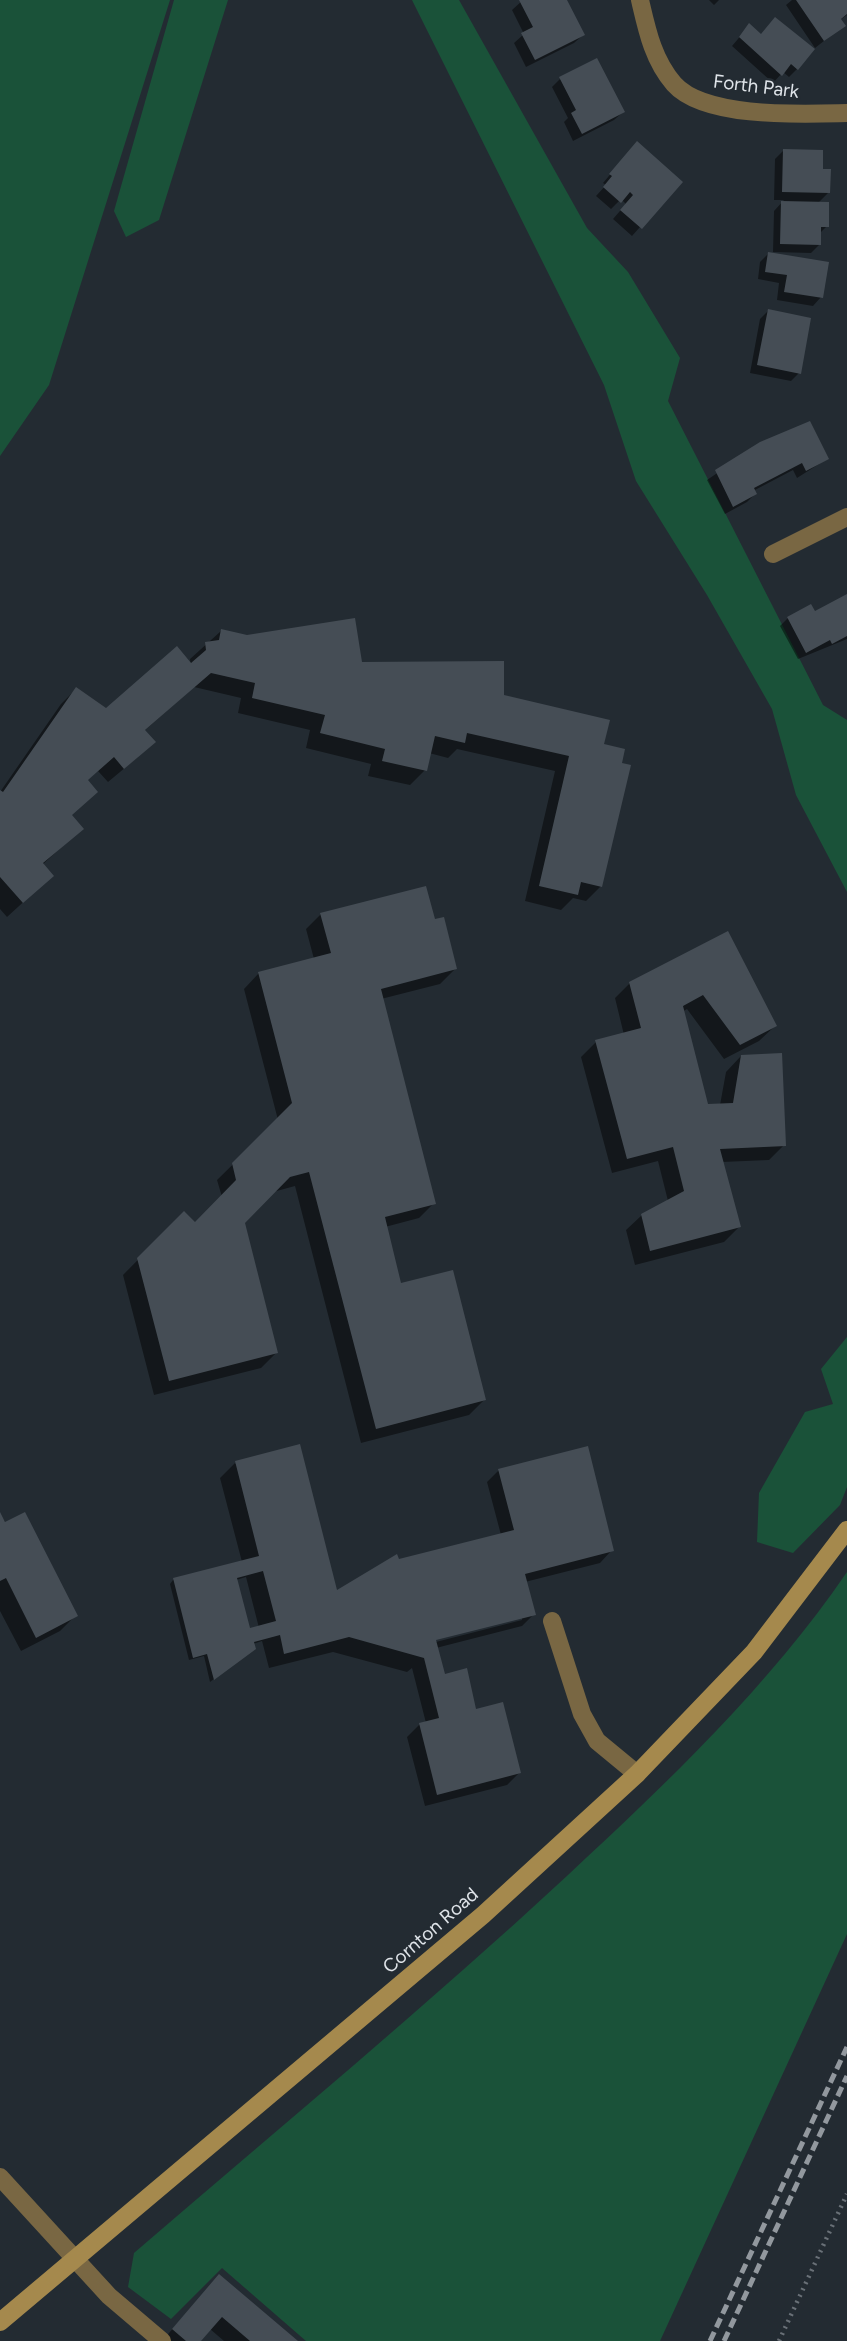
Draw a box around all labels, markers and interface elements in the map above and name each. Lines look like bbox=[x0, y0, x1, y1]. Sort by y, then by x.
street label: Forth Park bbox=[712, 70, 800, 104]
street label: Cornton Road bbox=[379, 1883, 483, 1979]

